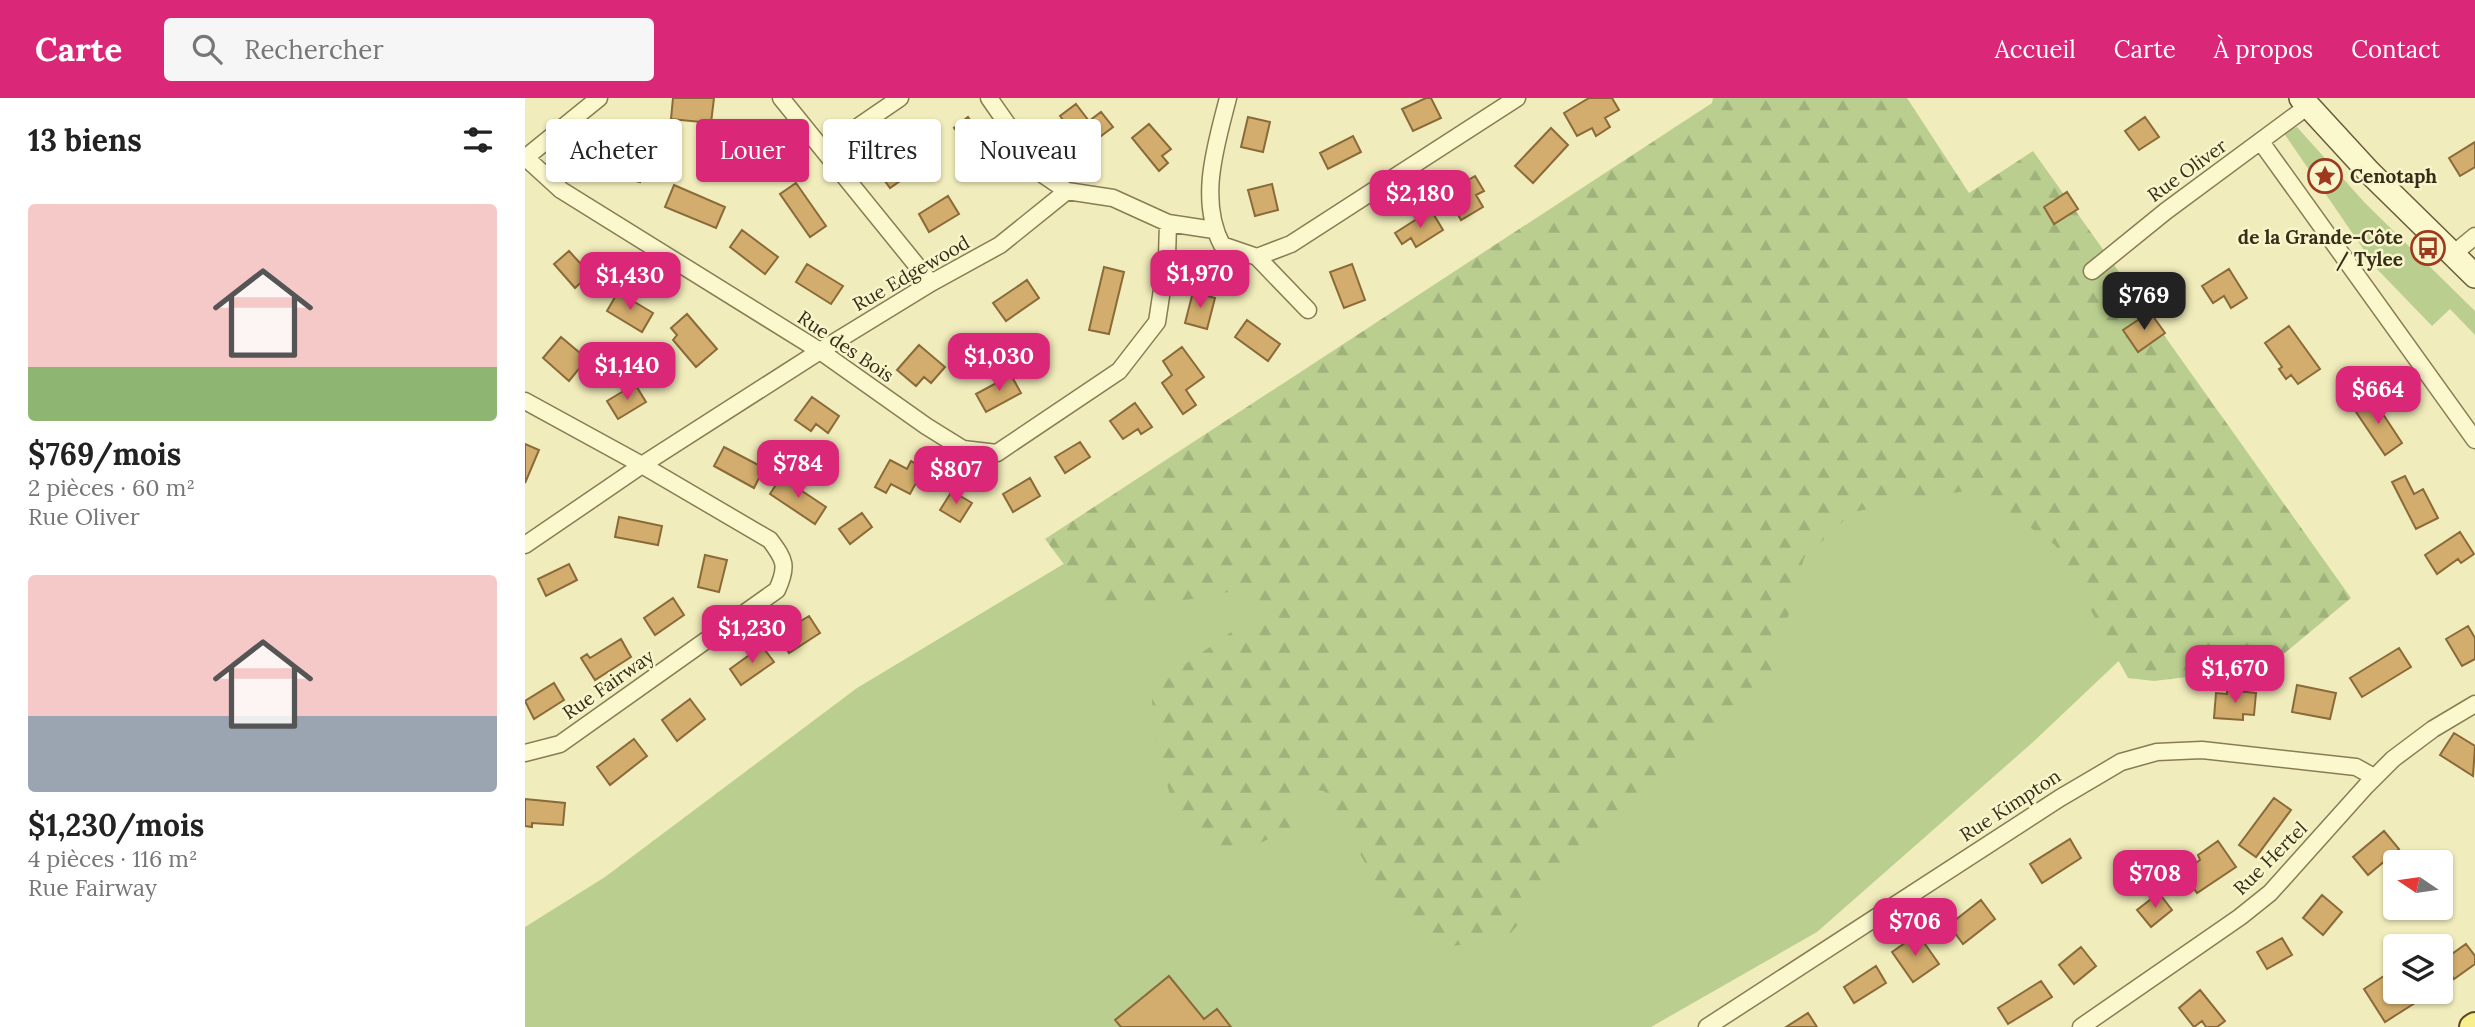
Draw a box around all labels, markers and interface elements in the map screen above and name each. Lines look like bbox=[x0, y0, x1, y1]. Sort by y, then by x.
search box bbox=[164, 18, 654, 81]
text: Carte bbox=[35, 28, 122, 70]
icon: search bbox=[188, 30, 226, 68]
text: Rechercher bbox=[244, 33, 384, 66]
text: Accueil bbox=[1995, 34, 2076, 65]
text: Carte bbox=[2114, 34, 2176, 65]
text: À propos bbox=[2214, 34, 2313, 65]
text: Contact bbox=[2351, 34, 2440, 65]
chip: Acheter bbox=[546, 119, 682, 182]
chip: Louer bbox=[696, 119, 809, 182]
chip: Filtres bbox=[823, 119, 941, 182]
chip: Nouveau bbox=[955, 119, 1101, 182]
text: 13 biens bbox=[28, 121, 142, 159]
icon: filters bbox=[459, 121, 497, 159]
street label: Rue Oliver bbox=[2143, 133, 2232, 207]
place icon: Cenotaph bbox=[2306, 157, 2344, 195]
place label: Cenotaph bbox=[2350, 164, 2437, 188]
pin: $2,180 bbox=[1363, 170, 1477, 230]
text: $2,180 bbox=[1386, 178, 1454, 207]
place label: de la Grande-Côte / Tylee bbox=[2238, 225, 2403, 272]
bus stop icon: de la Grande-Côte / Tylee bbox=[2409, 229, 2447, 267]
street label: Rue Edgewood bbox=[848, 230, 974, 316]
icon: home bbox=[200, 250, 326, 376]
pin: $1,970 bbox=[1143, 250, 1257, 310]
pin: $1,430 bbox=[573, 252, 687, 312]
text: $1,970 bbox=[1166, 258, 1234, 287]
text: $1,430 bbox=[596, 260, 664, 289]
pin: $769 bbox=[2103, 272, 2185, 332]
text: $769 bbox=[2119, 280, 2169, 309]
street label: Rue des Bois bbox=[793, 305, 899, 387]
pin: $1,030 bbox=[942, 334, 1056, 393]
text: $1,030 bbox=[964, 341, 1034, 370]
pin: $1,140 bbox=[570, 342, 684, 402]
text: $1,140 bbox=[594, 350, 660, 379]
pin: $664 bbox=[2337, 366, 2419, 426]
text: $664 bbox=[2352, 374, 2404, 403]
text: $769/mois bbox=[28, 435, 181, 473]
pin: $784 bbox=[757, 440, 839, 500]
pin: $807 bbox=[915, 446, 997, 506]
text: $784 bbox=[773, 448, 823, 477]
text: $807 bbox=[930, 454, 982, 483]
text: 2 pièces · 60 m² bbox=[28, 473, 195, 502]
text: Rue Oliver bbox=[28, 502, 140, 531]
pin: $1,230 bbox=[695, 606, 809, 665]
text: $1,230 bbox=[718, 613, 786, 642]
icon: home bbox=[200, 621, 326, 747]
street label: Rue Fairway bbox=[558, 644, 658, 724]
pin: $1,670 bbox=[2178, 646, 2292, 705]
text: $1,670 bbox=[2201, 653, 2269, 682]
street label: Rue Kimpton bbox=[1955, 764, 2065, 846]
text: $1,230/mois bbox=[28, 806, 204, 844]
street label: Rue Hertel bbox=[2228, 816, 2312, 900]
text: 4 pièces · 116 m² bbox=[28, 844, 198, 873]
pin: $708 bbox=[2114, 850, 2196, 910]
north arrow bbox=[2383, 850, 2453, 920]
map controls bbox=[2383, 850, 2453, 1004]
text: $708 bbox=[2129, 858, 2181, 887]
text: Rue Fairway bbox=[28, 873, 157, 902]
pin: $706 bbox=[1874, 898, 1956, 958]
text: $706 bbox=[1889, 906, 1941, 935]
button: layers bbox=[2383, 934, 2453, 1004]

